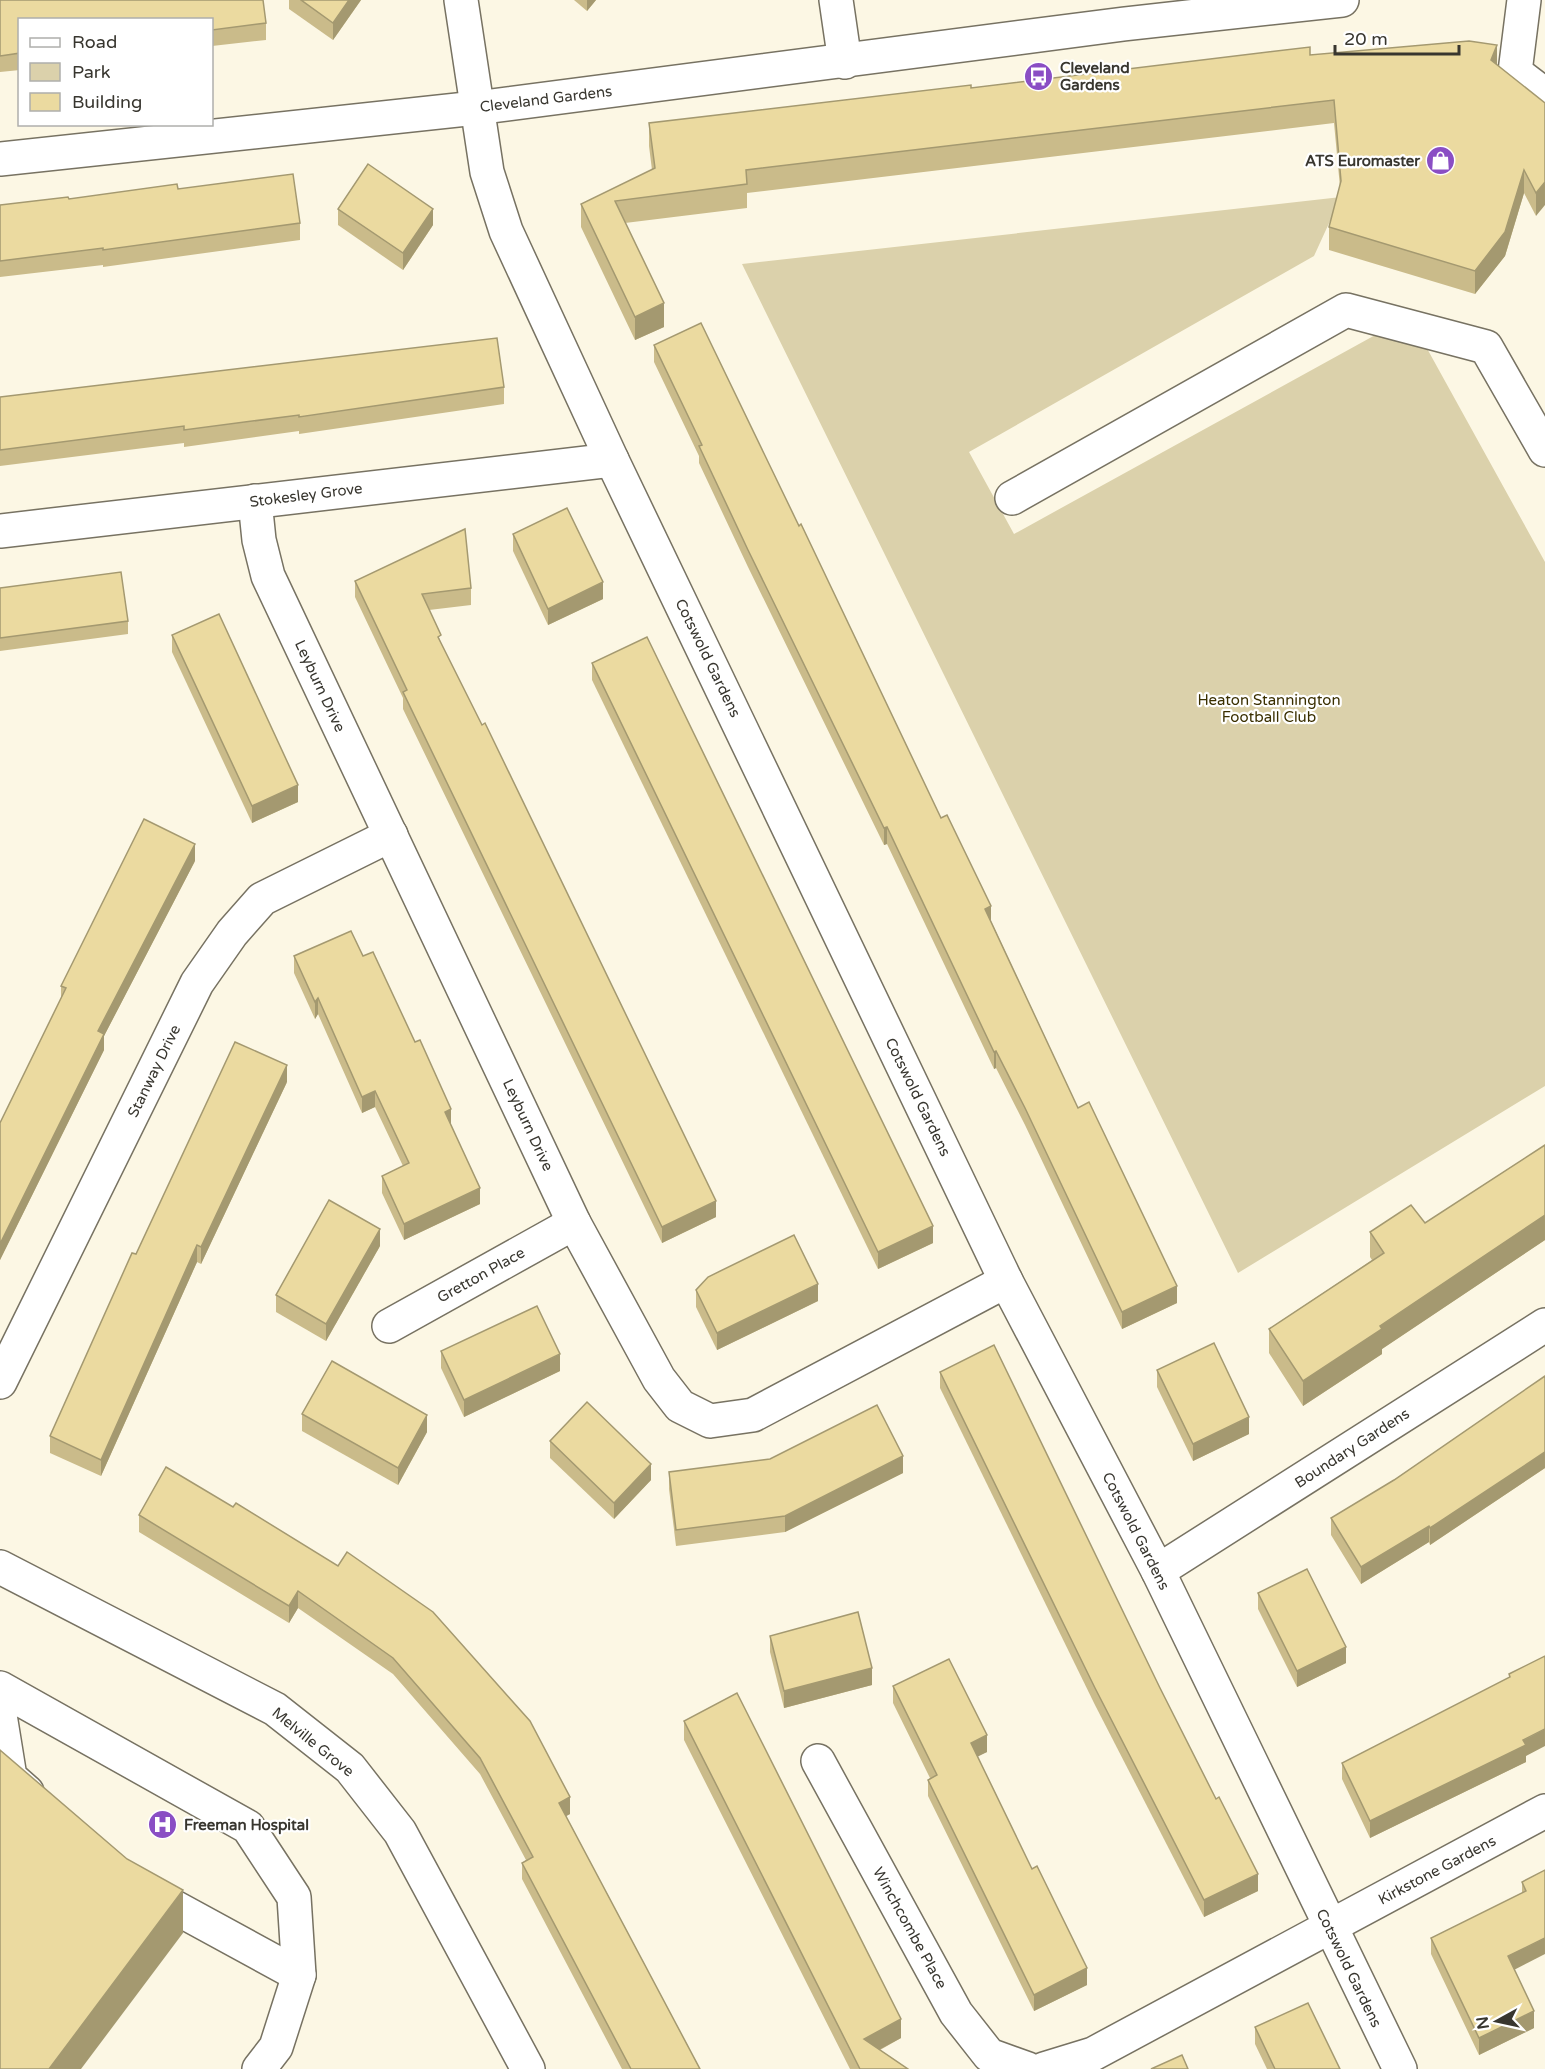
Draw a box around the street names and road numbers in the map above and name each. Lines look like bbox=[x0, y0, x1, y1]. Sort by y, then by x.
street label: Cleveland Gardens bbox=[479, 82, 613, 116]
street label: Stokesley Grove bbox=[248, 479, 364, 511]
street label: Cotswold Gardens bbox=[671, 596, 745, 720]
street label: Leyburn Drive bbox=[291, 637, 349, 735]
street label: Stanway Drive bbox=[124, 1022, 184, 1120]
street label: Cotswold Gardens bbox=[881, 1035, 955, 1159]
street label: Leyburn Drive bbox=[499, 1076, 557, 1174]
street label: Gretton Place bbox=[434, 1244, 528, 1306]
street label: Boundary Gardens bbox=[1291, 1404, 1413, 1492]
street label: Cotswold Gardens bbox=[1099, 1469, 1173, 1593]
street label: Melville Grove bbox=[268, 1703, 358, 1781]
street label: Kirkstone Gardens bbox=[1375, 1831, 1499, 1909]
street label: Winchcombe Place bbox=[869, 1864, 951, 1992]
street label: Cotswold Gardens bbox=[1312, 1906, 1386, 2030]

